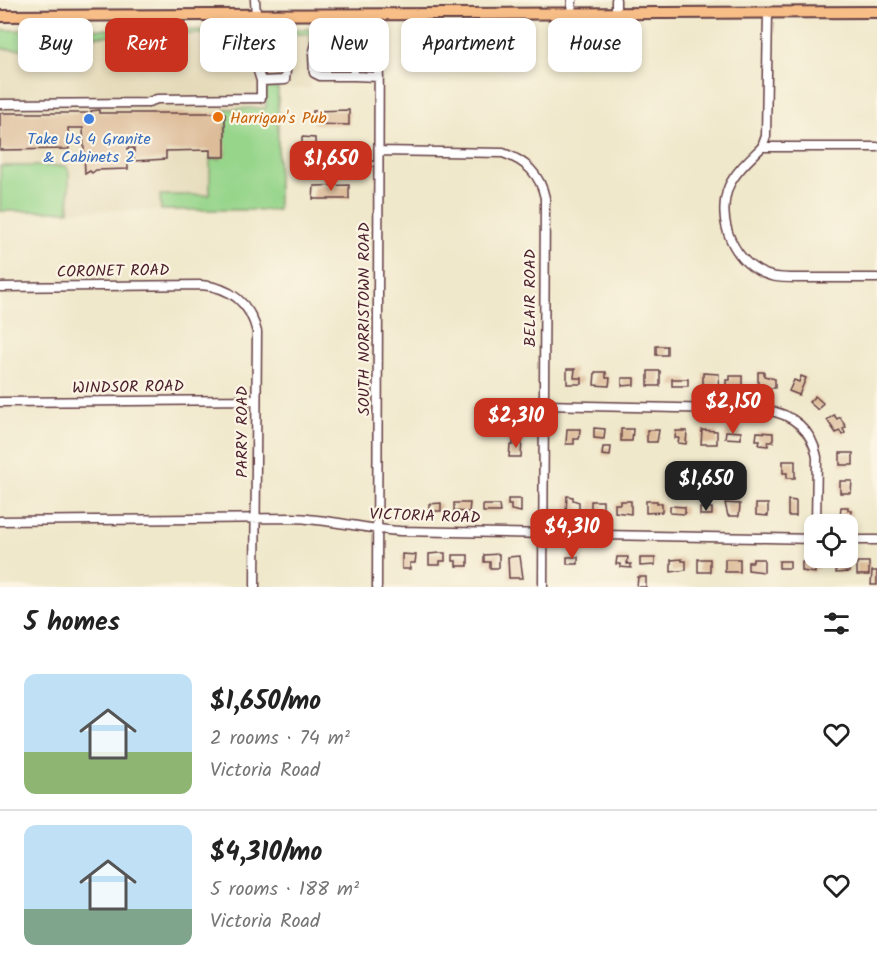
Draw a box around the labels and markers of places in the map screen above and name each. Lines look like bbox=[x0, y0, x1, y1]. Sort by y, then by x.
place label: Harrigan's Pub bbox=[230, 106, 327, 131]
marker: Harrigan's Pub bbox=[211, 110, 225, 124]
marker: Take Us 4 Granite & Cabinets 2 bbox=[82, 112, 96, 126]
place label: Take Us 4 Granite & Cabinets 2 bbox=[27, 127, 151, 170]
pin: $1,650 bbox=[282, 141, 380, 192]
pin: $2,150 bbox=[684, 384, 782, 435]
pin: $2,310 bbox=[467, 398, 565, 449]
pin: $1,650 bbox=[657, 461, 755, 512]
pin: $4,310 bbox=[523, 509, 621, 560]

